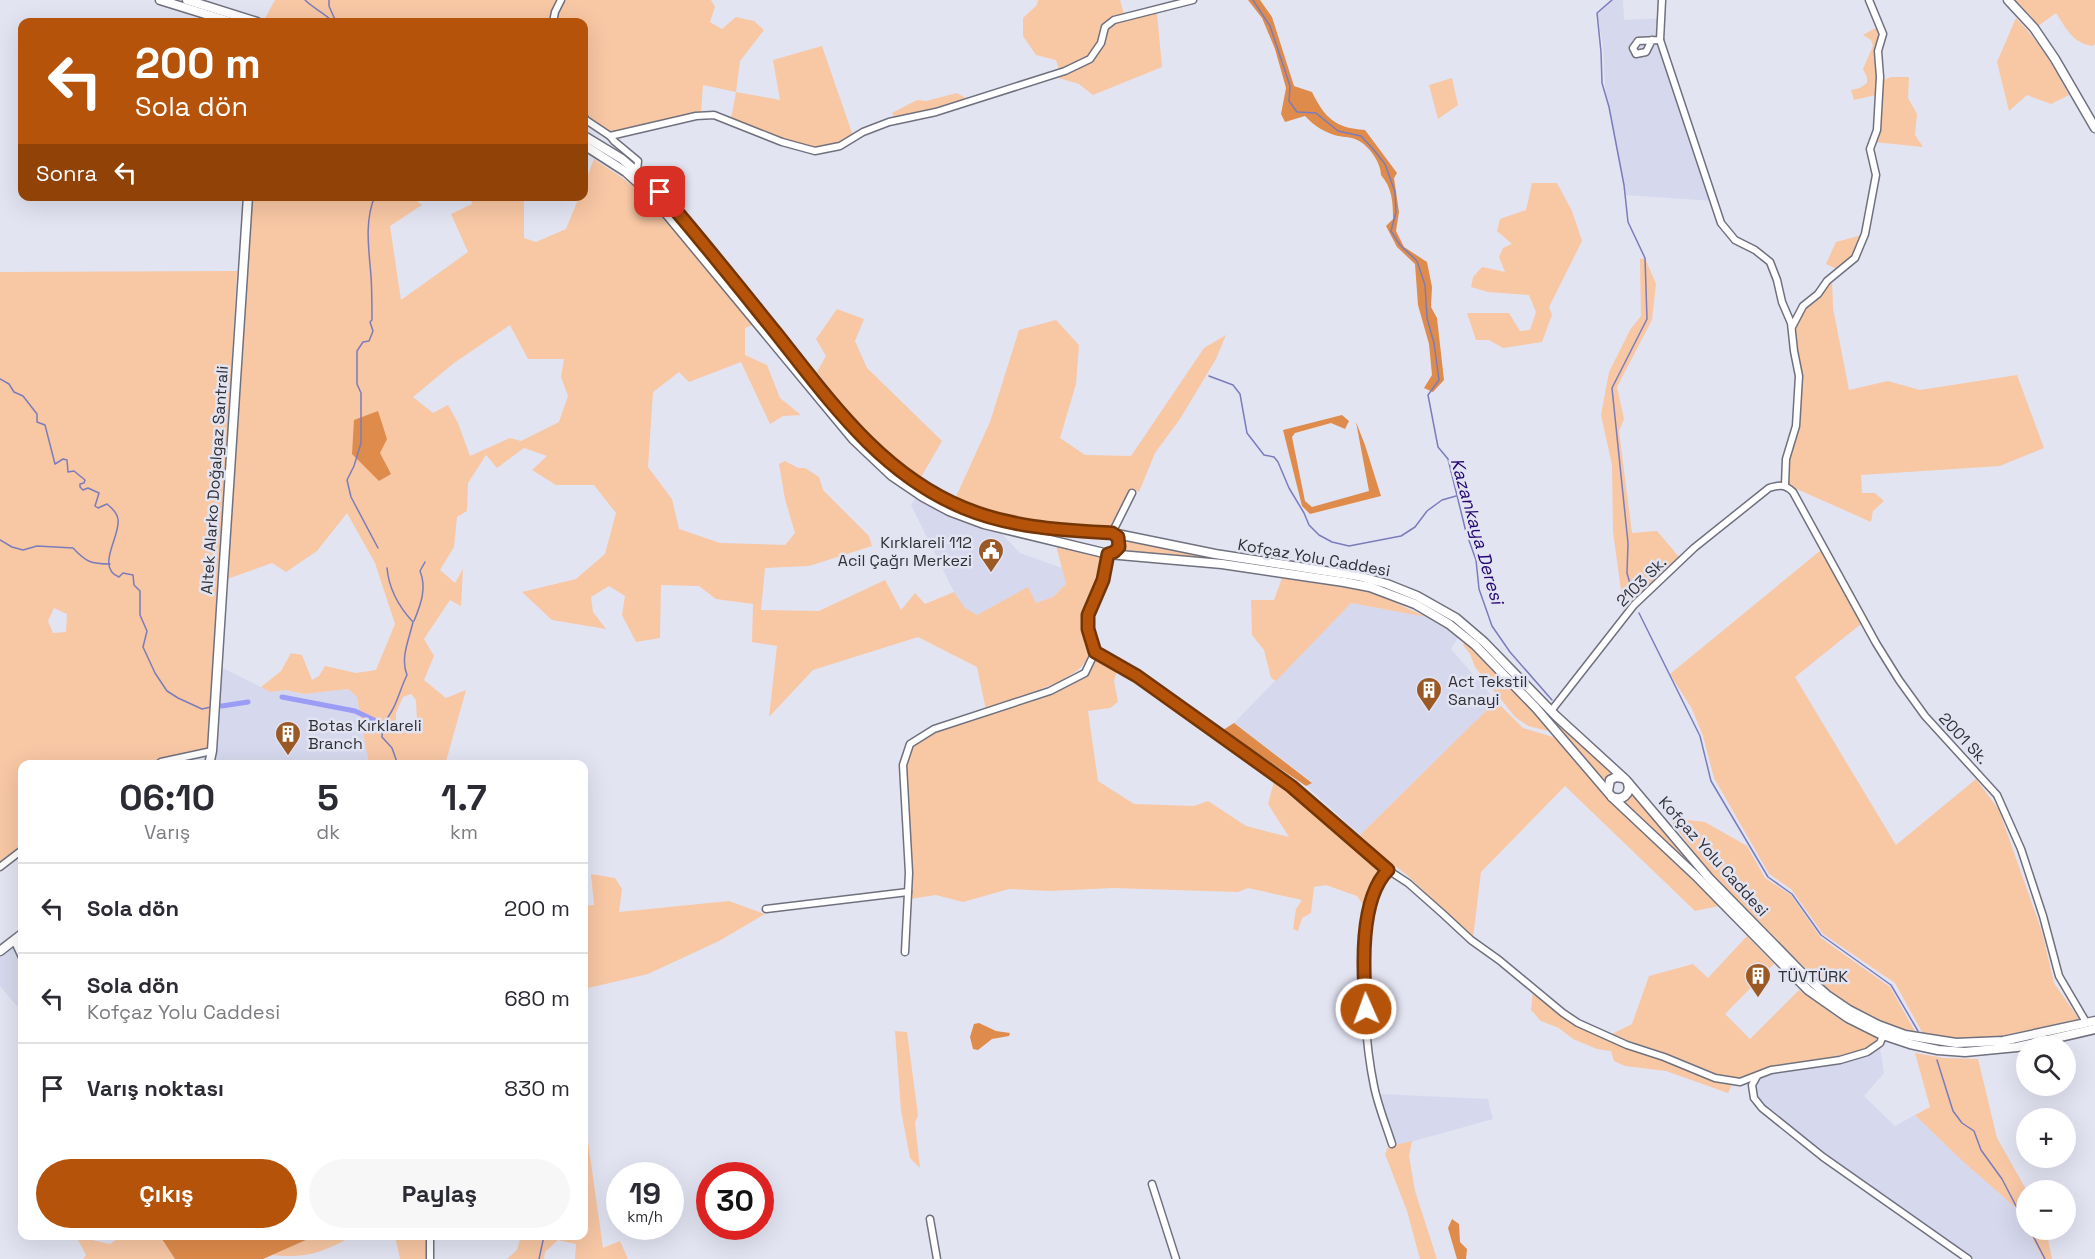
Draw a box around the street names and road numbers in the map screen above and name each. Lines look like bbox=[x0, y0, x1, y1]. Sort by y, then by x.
street label: Altek Alarko Doğalgaz Santrali bbox=[196, 365, 233, 595]
street label: Kofçaz Yolu Caddesi bbox=[1236, 534, 1392, 581]
street label: 2103 Sk. bbox=[1612, 552, 1671, 611]
street label: 2001 Sk. bbox=[1934, 708, 1993, 769]
street label: Kofçaz Yolu Caddesi bbox=[1654, 792, 1773, 921]

